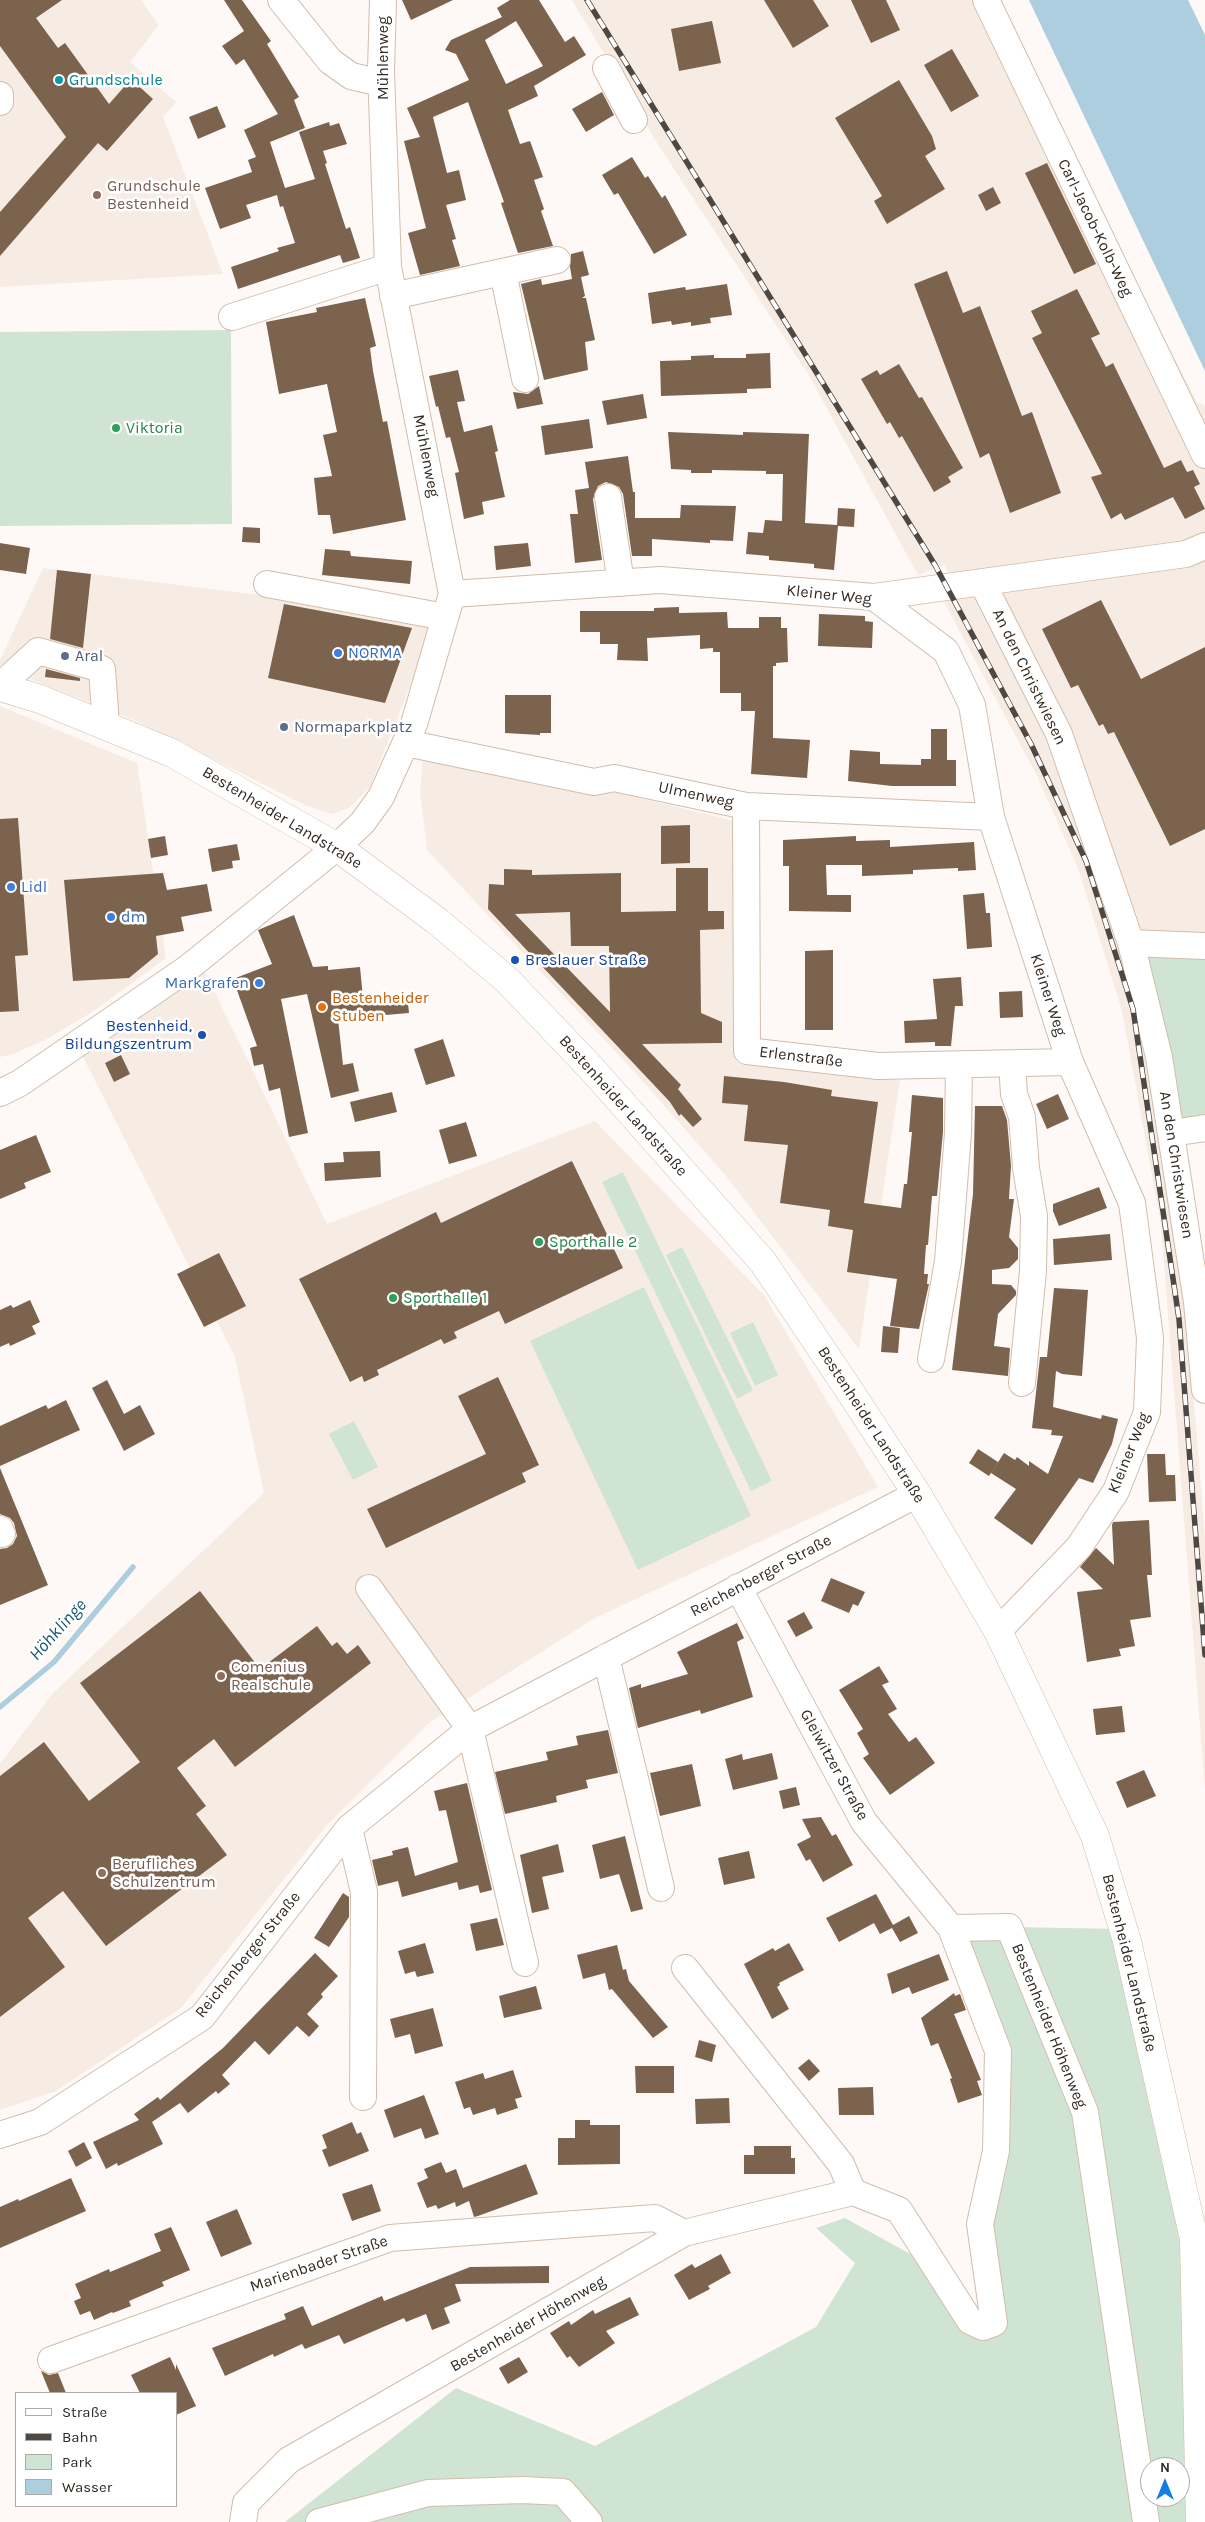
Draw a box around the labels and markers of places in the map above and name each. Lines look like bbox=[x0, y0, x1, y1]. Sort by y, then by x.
place label: Grundschule bbox=[69, 70, 163, 90]
marker: Grundschule bbox=[53, 74, 65, 86]
place label: Grundschule Bestenheid bbox=[107, 176, 201, 214]
marker: Grundschule Bestenheid bbox=[91, 189, 103, 201]
place label: Viktoria bbox=[126, 418, 183, 438]
marker: Viktoria bbox=[110, 422, 122, 434]
place label: NORMA bbox=[348, 643, 402, 663]
place label: Aral bbox=[75, 646, 103, 666]
marker: NORMA bbox=[332, 647, 344, 659]
marker: Aral bbox=[59, 650, 71, 662]
place label: Normaparkplatz bbox=[294, 717, 412, 737]
marker: Normaparkplatz bbox=[278, 721, 290, 733]
place label: Lidl bbox=[21, 877, 47, 897]
marker: Lidl bbox=[5, 881, 17, 893]
place label: dm bbox=[121, 907, 145, 927]
marker: dm bbox=[105, 911, 117, 923]
place label: Breslauer Straße bbox=[525, 950, 646, 970]
marker: Breslauer Straße bbox=[509, 954, 521, 966]
place label: Markgrafen bbox=[165, 973, 249, 993]
marker: Markgrafen bbox=[253, 977, 265, 989]
place label: Bestenheider Stuben bbox=[332, 988, 429, 1026]
marker: Bestenheider Stuben bbox=[316, 1001, 328, 1013]
place label: Bestenheid, Bildungszentrum bbox=[65, 1016, 192, 1054]
marker: Bestenheid, Bildungszentrum bbox=[196, 1029, 208, 1041]
place label: Sporthalle 2 bbox=[549, 1232, 637, 1252]
marker: Sporthalle 2 bbox=[533, 1236, 545, 1248]
place label: Sporthalle 1 bbox=[403, 1288, 487, 1308]
marker: Sporthalle 1 bbox=[387, 1292, 399, 1304]
place label: Comenius Realschule bbox=[231, 1657, 311, 1695]
marker: Comenius Realschule bbox=[215, 1670, 227, 1682]
place label: Berufliches Schulzentrum bbox=[112, 1854, 216, 1892]
marker: Berufliches Schulzentrum bbox=[96, 1867, 108, 1879]

